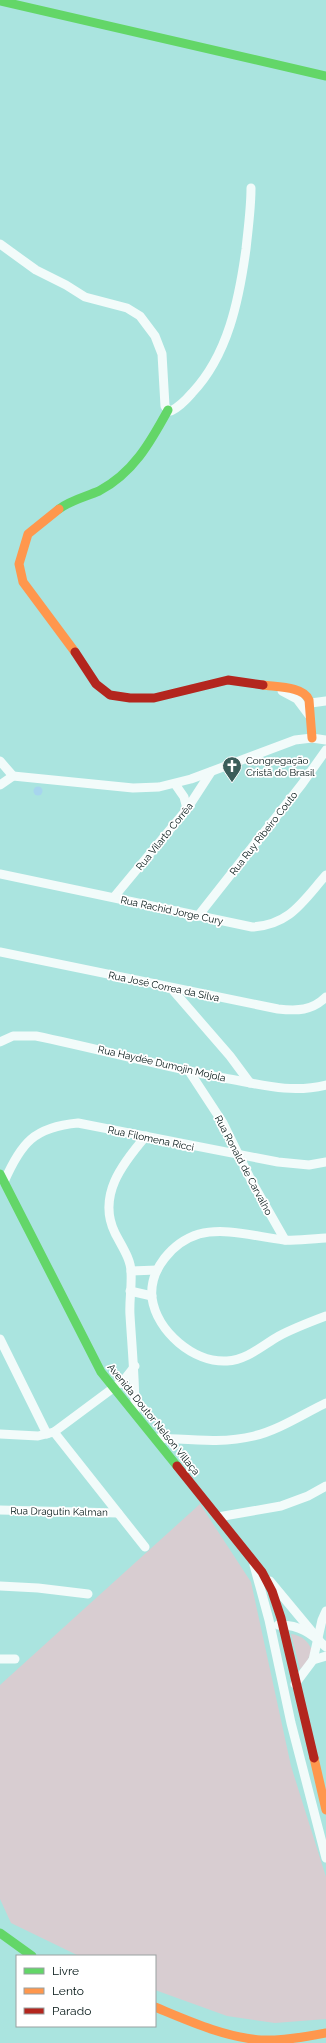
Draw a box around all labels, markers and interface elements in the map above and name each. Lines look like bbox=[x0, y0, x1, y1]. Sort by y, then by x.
church icon: Congregação Cristã do Brasil bbox=[221, 755, 243, 783]
place label: Congregação Cristã do Brasil bbox=[246, 755, 315, 778]
street label: Rua Ruy Ribeiro Couto bbox=[227, 789, 300, 877]
street label: Rua Vilarto Corrêa bbox=[134, 800, 195, 872]
street label: Rua Rachid Jorge Cury bbox=[120, 894, 225, 927]
street label: Rua José Correa da Silva bbox=[107, 969, 220, 1004]
street label: Rua Haydée Dumojin Mojola bbox=[97, 1043, 227, 1084]
street label: Rua Ronald de Carvalho bbox=[213, 1114, 275, 1217]
street label: Rua Filomena Ricci bbox=[107, 1124, 195, 1153]
street label: Avenida Doutor Nelson Villaça bbox=[105, 1362, 202, 1477]
street label: Rua Dragutin Kalman bbox=[10, 1505, 108, 1518]
legend bbox=[16, 1955, 156, 2027]
text: Livre bbox=[52, 1964, 79, 1978]
text: Lento bbox=[52, 1984, 84, 1998]
text: Parado bbox=[52, 2004, 91, 2018]

